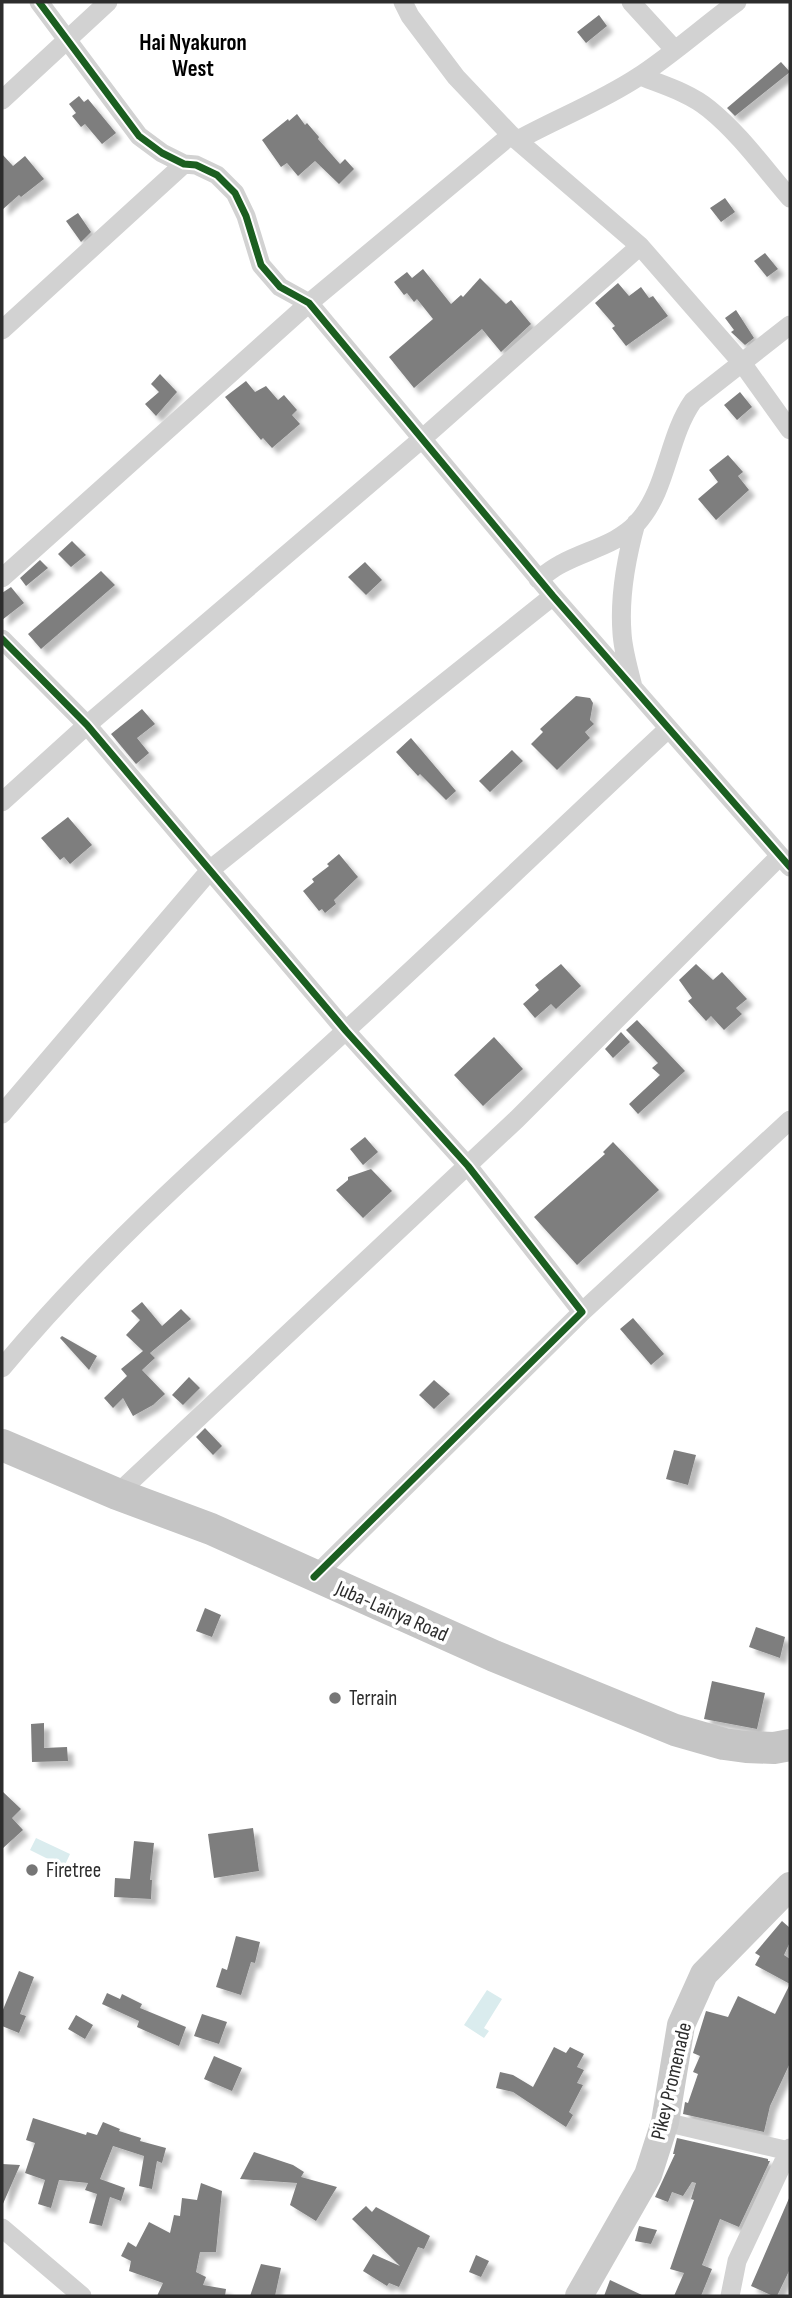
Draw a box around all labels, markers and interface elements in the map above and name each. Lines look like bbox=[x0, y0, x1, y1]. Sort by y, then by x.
district label: Hai Nyakuron West bbox=[139, 29, 247, 83]
street label: Juba-Lainya Road bbox=[331, 1575, 452, 1647]
place label: Terrain bbox=[349, 1686, 397, 1711]
marker: Terrain bbox=[327, 1690, 343, 1706]
place label: Firetree bbox=[46, 1858, 101, 1883]
marker: Firetree bbox=[24, 1862, 40, 1878]
street label: Pikey Promenade bbox=[646, 2020, 697, 2142]

